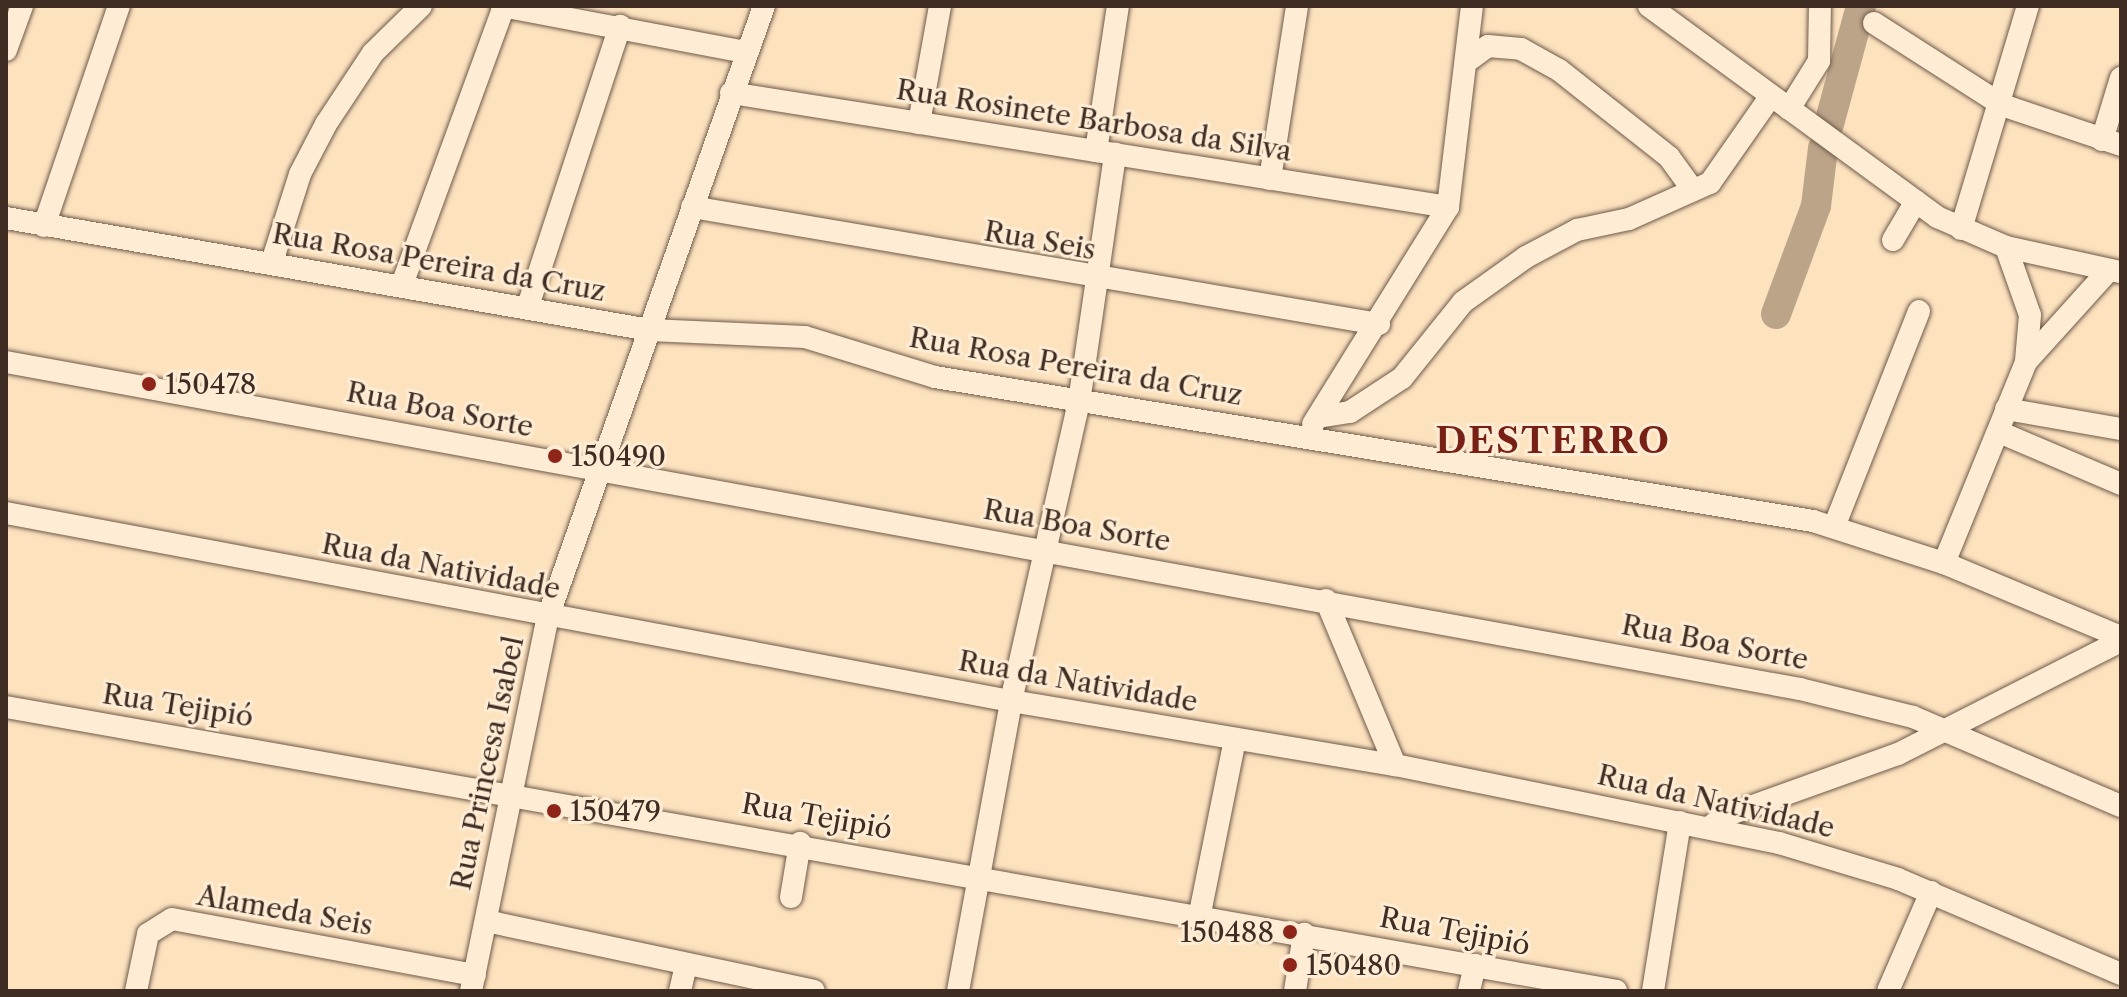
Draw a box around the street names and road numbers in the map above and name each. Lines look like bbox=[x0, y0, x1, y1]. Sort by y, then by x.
street label: Rua Rosinete Barbosa da Silva bbox=[893, 72, 1295, 168]
street label: Rua Seis bbox=[981, 214, 1099, 266]
street label: Rua Rosa Pereira da Cruz bbox=[269, 216, 609, 308]
street label: Rua Rosa Pereira da Cruz bbox=[906, 320, 1246, 412]
street label: Rua Boa Sorte bbox=[343, 374, 537, 444]
street label: Rua Boa Sorte bbox=[980, 492, 1174, 558]
street label: Rua da Natividade bbox=[319, 526, 563, 606]
street label: Rua Boa Sorte bbox=[1618, 607, 1812, 677]
street label: Rua Princesa Isabel bbox=[444, 633, 530, 893]
street label: Rua da Natividade bbox=[956, 643, 1200, 719]
street label: Rua Tejipió bbox=[100, 676, 256, 734]
street label: Rua da Natividade bbox=[1594, 757, 1838, 845]
street label: Rua Tejipió bbox=[739, 786, 895, 846]
street label: Alameda Seis bbox=[194, 878, 376, 942]
street label: Rua Tejipió bbox=[1377, 900, 1533, 962]

